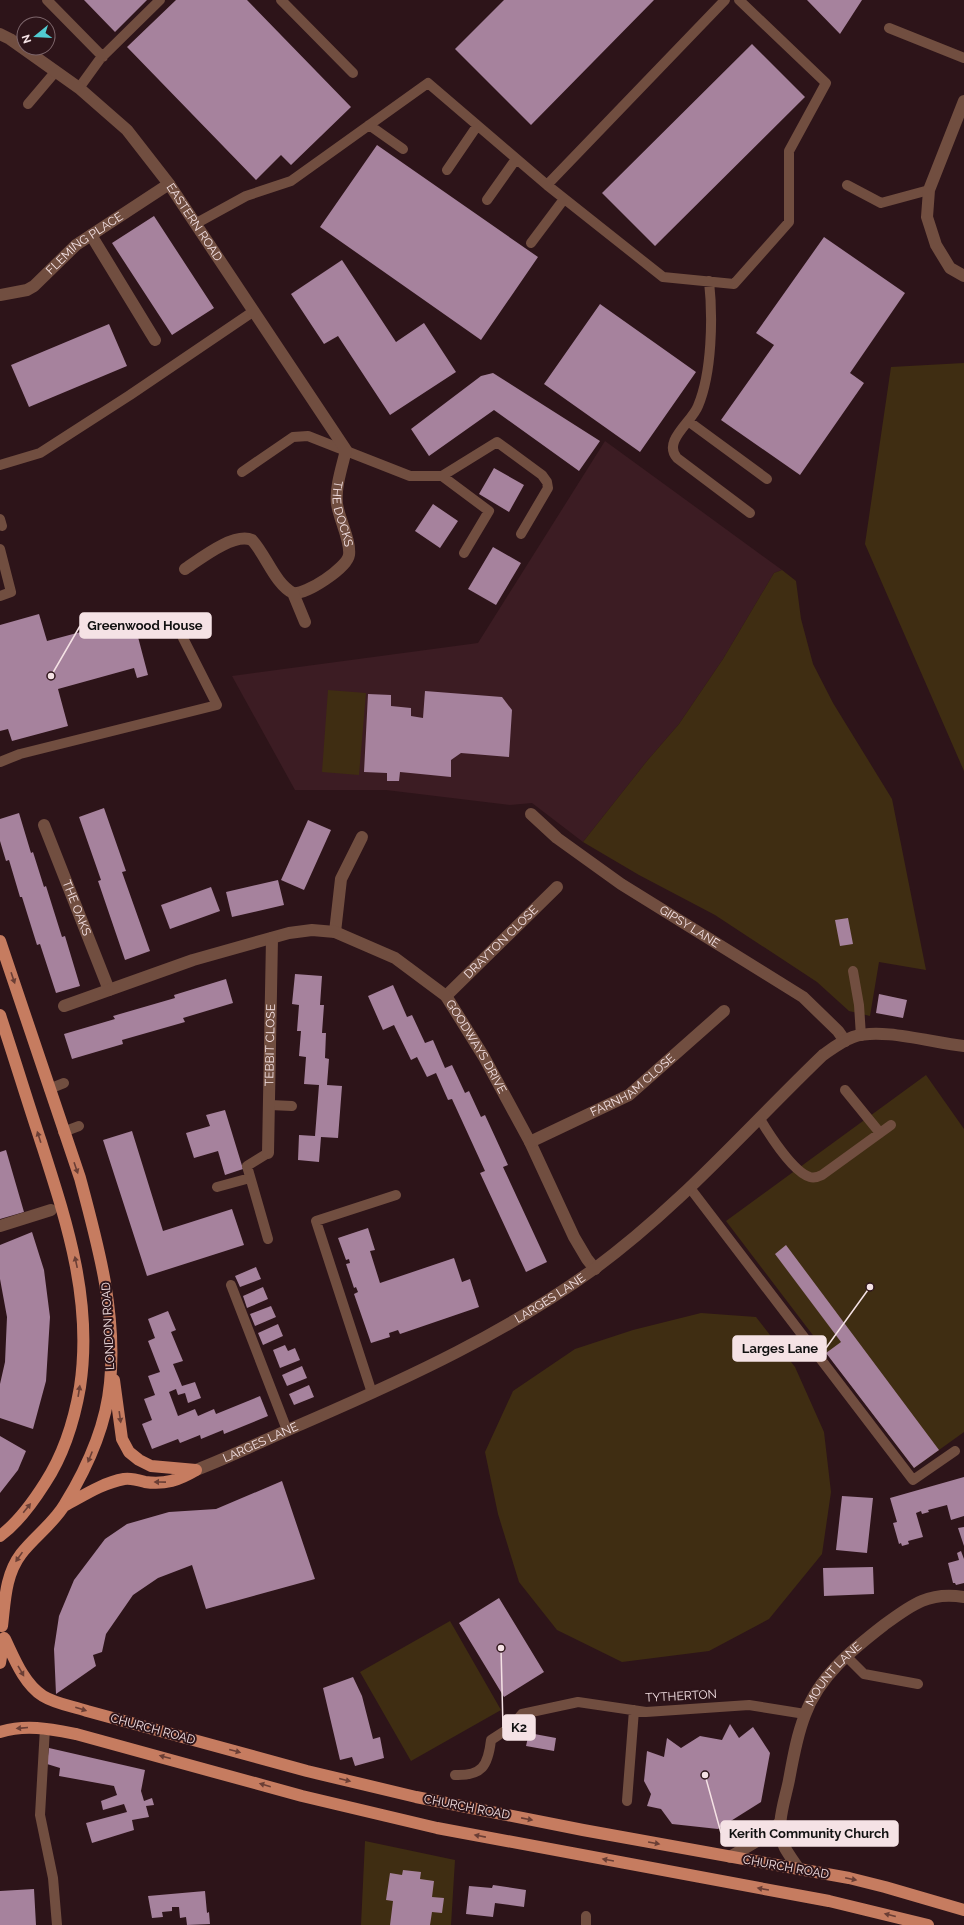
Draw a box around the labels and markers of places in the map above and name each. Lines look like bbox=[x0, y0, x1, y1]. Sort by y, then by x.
callout: Greenwood House bbox=[80, 613, 211, 638]
callout: Larges Lane bbox=[733, 1336, 826, 1361]
callout: K2 bbox=[503, 1715, 535, 1740]
callout: Kerith Community Church bbox=[721, 1821, 898, 1846]

